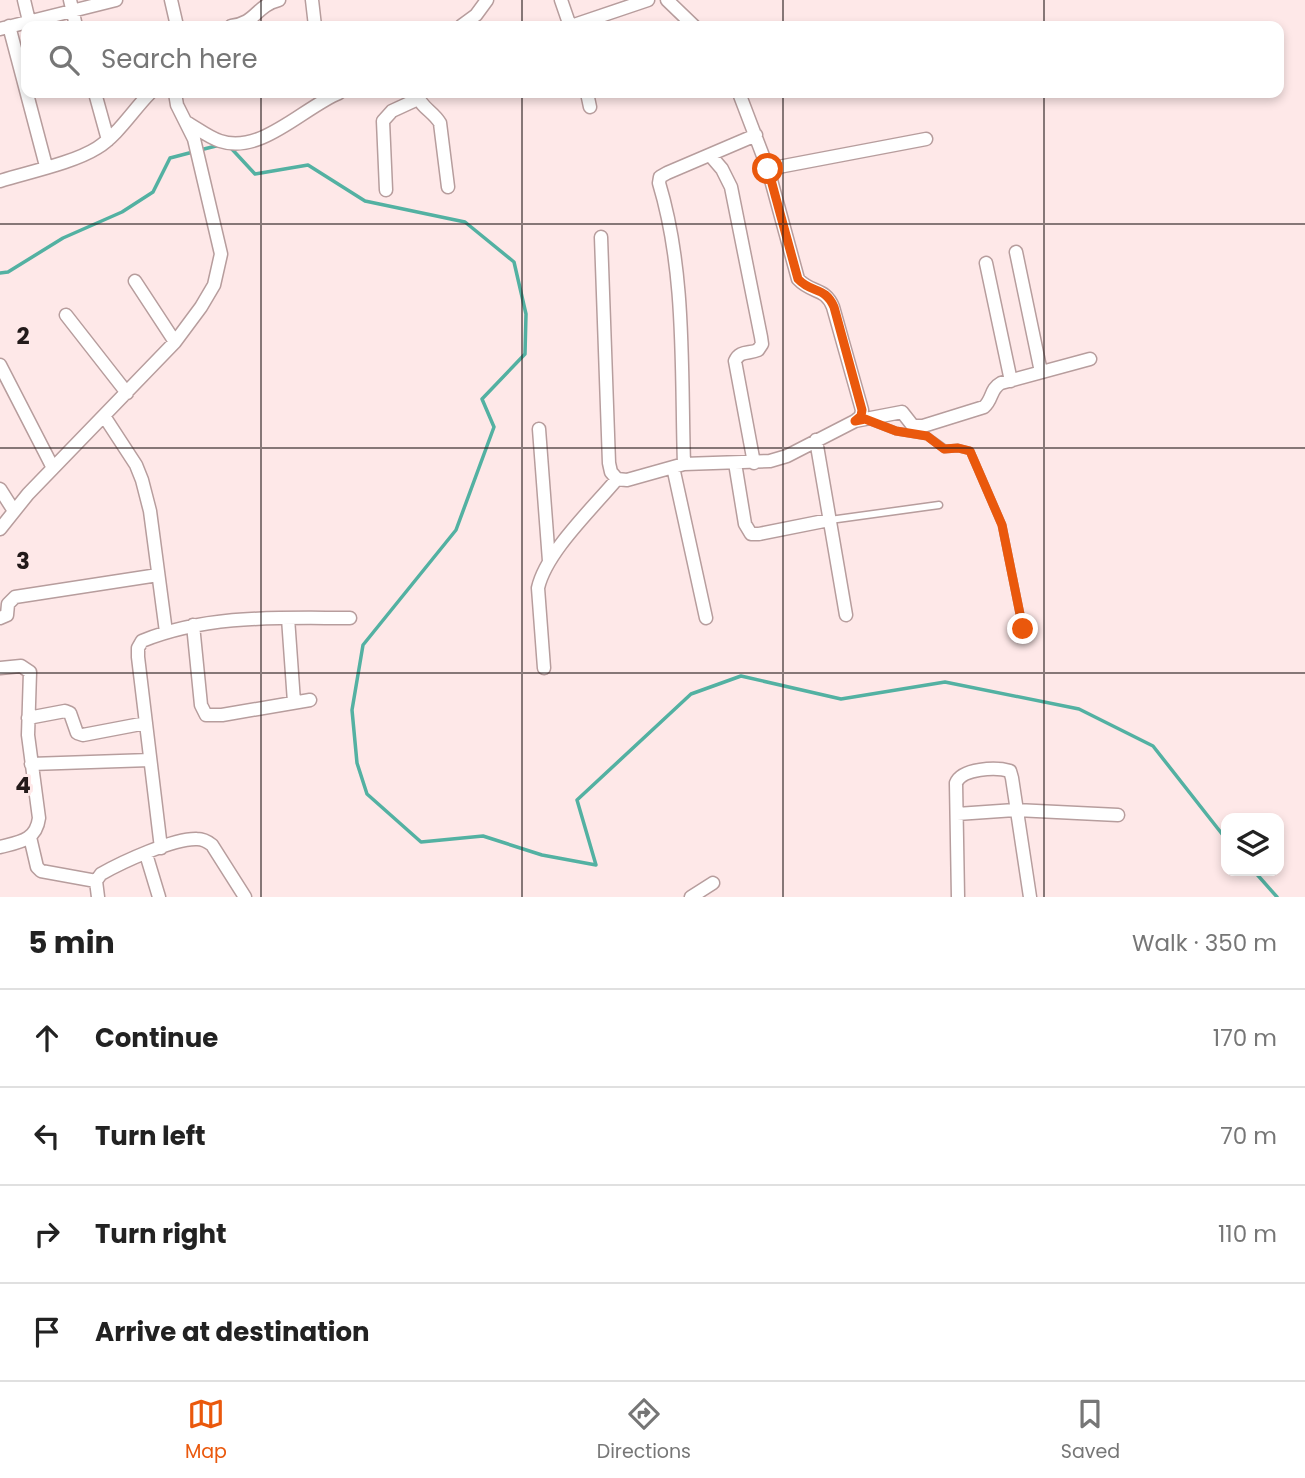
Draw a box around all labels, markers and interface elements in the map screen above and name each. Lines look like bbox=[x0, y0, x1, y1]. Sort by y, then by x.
search box bbox=[21, 21, 1284, 98]
icon: search bbox=[45, 41, 83, 79]
text: Search here bbox=[101, 41, 258, 77]
route start bbox=[752, 153, 783, 184]
text: 2 bbox=[16, 320, 30, 352]
text: 3 bbox=[16, 545, 30, 577]
route end bbox=[1007, 613, 1038, 644]
text: 4 bbox=[15, 769, 31, 801]
map controls bbox=[1221, 813, 1284, 876]
button: layers bbox=[1221, 813, 1284, 876]
text: 5 min bbox=[28, 921, 115, 964]
text: Walk · 350 m bbox=[1132, 927, 1277, 959]
icon: ahead bbox=[28, 1019, 66, 1057]
text: Continue bbox=[95, 1020, 218, 1056]
text: 170 m bbox=[1213, 1022, 1277, 1054]
icon: left bbox=[28, 1117, 66, 1155]
text: Turn left bbox=[95, 1118, 206, 1154]
text: 70 m bbox=[1220, 1120, 1277, 1152]
icon: right bbox=[28, 1215, 66, 1253]
text: Turn right bbox=[95, 1216, 227, 1252]
text: 110 m bbox=[1218, 1218, 1277, 1250]
icon: arrive bbox=[28, 1313, 66, 1351]
text: Arrive at destination bbox=[95, 1314, 370, 1350]
tab: Map bbox=[185, 1395, 227, 1466]
tab: Directions bbox=[597, 1395, 691, 1466]
tab: Saved bbox=[1061, 1395, 1120, 1466]

